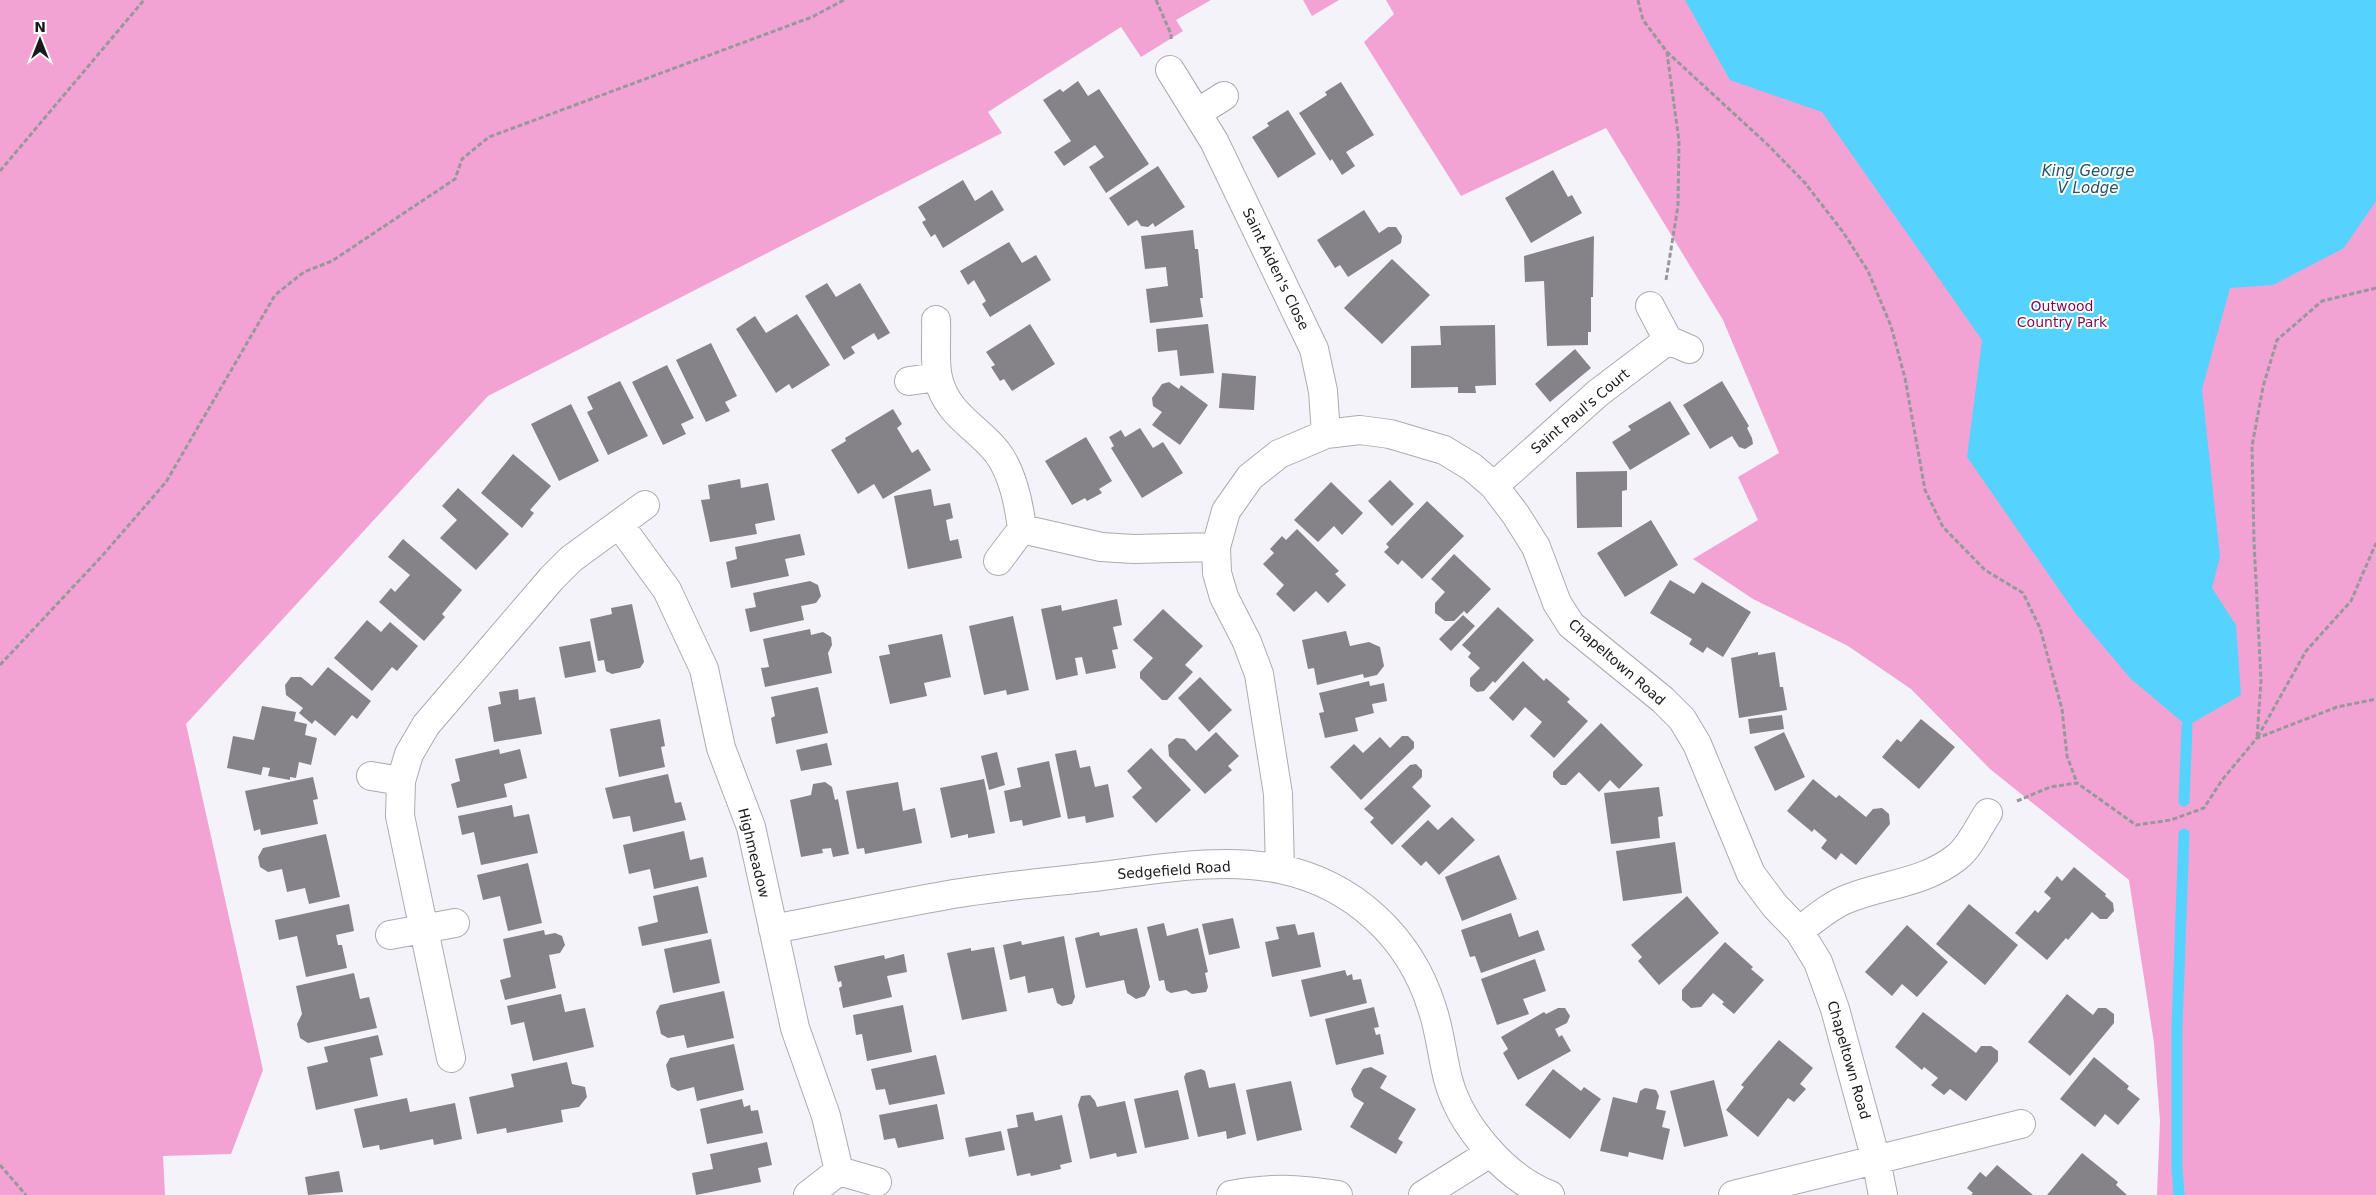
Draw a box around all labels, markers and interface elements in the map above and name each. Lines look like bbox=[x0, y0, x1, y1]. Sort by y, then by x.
north arrow bbox=[15, 15, 65, 65]
text: N bbox=[34, 19, 46, 35]
water label: King George V Lodge bbox=[2042, 162, 2134, 197]
street label: Saint Aiden's Close bbox=[1239, 205, 1313, 333]
park label: Outwood Country Park bbox=[2017, 298, 2108, 330]
street label: Saint Paul's Court bbox=[1528, 365, 1633, 457]
street label: Chapeltown Road bbox=[1565, 616, 1669, 708]
street label: Highmeadow bbox=[735, 806, 773, 900]
street label: Sedgefield Road bbox=[1117, 858, 1231, 882]
street label: Chapeltown Road bbox=[1824, 999, 1874, 1121]

